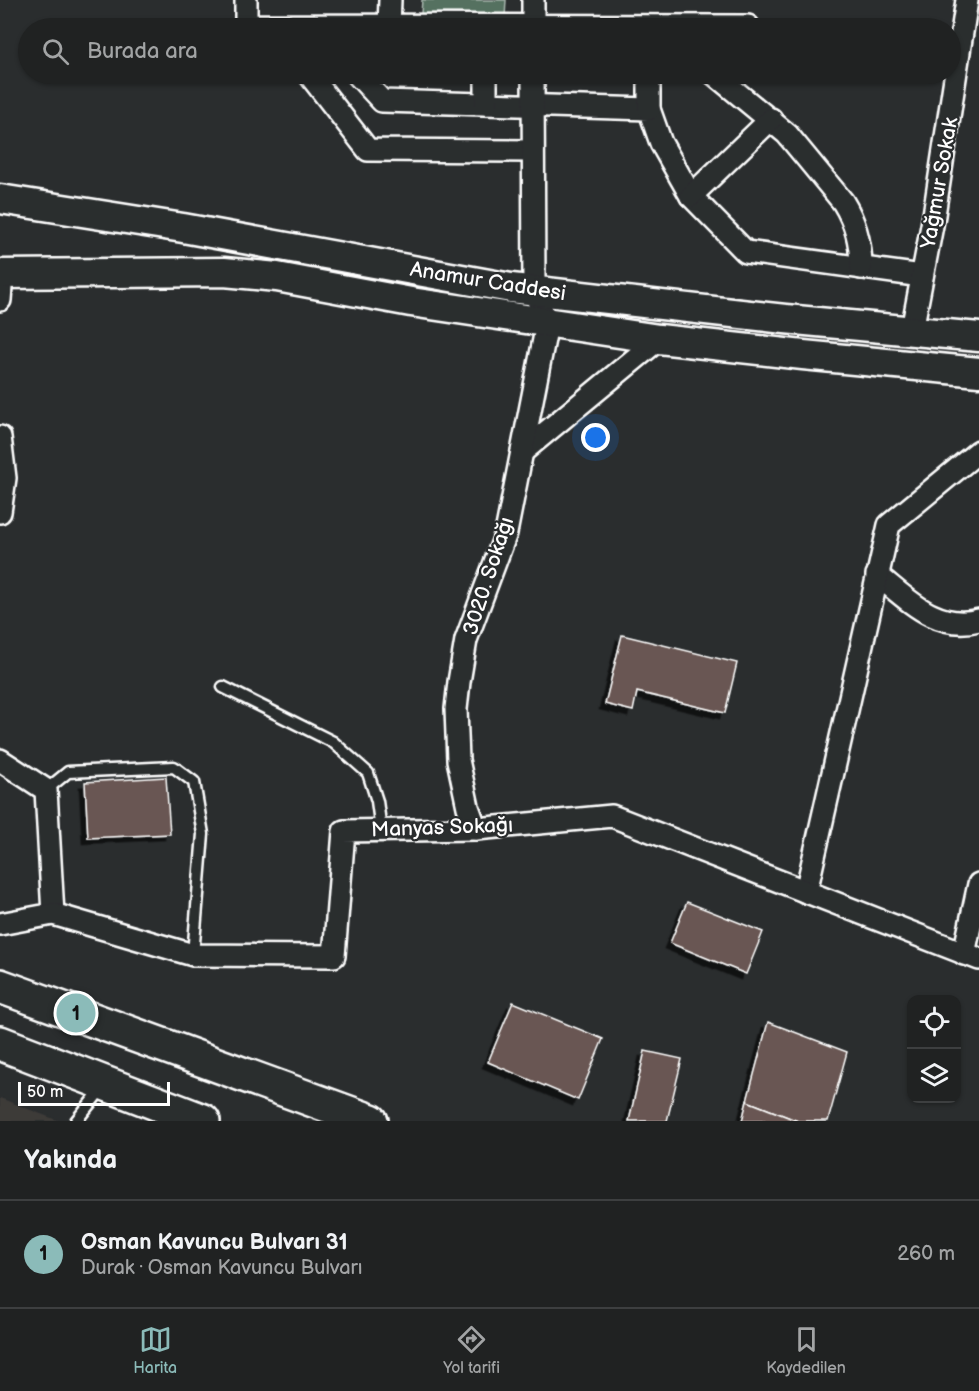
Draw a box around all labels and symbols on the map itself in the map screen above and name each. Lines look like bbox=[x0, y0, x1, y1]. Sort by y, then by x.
street label: Yağmur Sokak bbox=[915, 115, 963, 252]
street label: Anamur Caddesi bbox=[408, 257, 568, 306]
your location bbox=[581, 423, 610, 452]
street label: 3020. Sokağı bbox=[458, 514, 519, 638]
street label: Manyas Sokağı bbox=[371, 813, 513, 842]
pin: 1 bbox=[56, 990, 96, 1036]
scale bar bbox=[18, 1079, 170, 1106]

